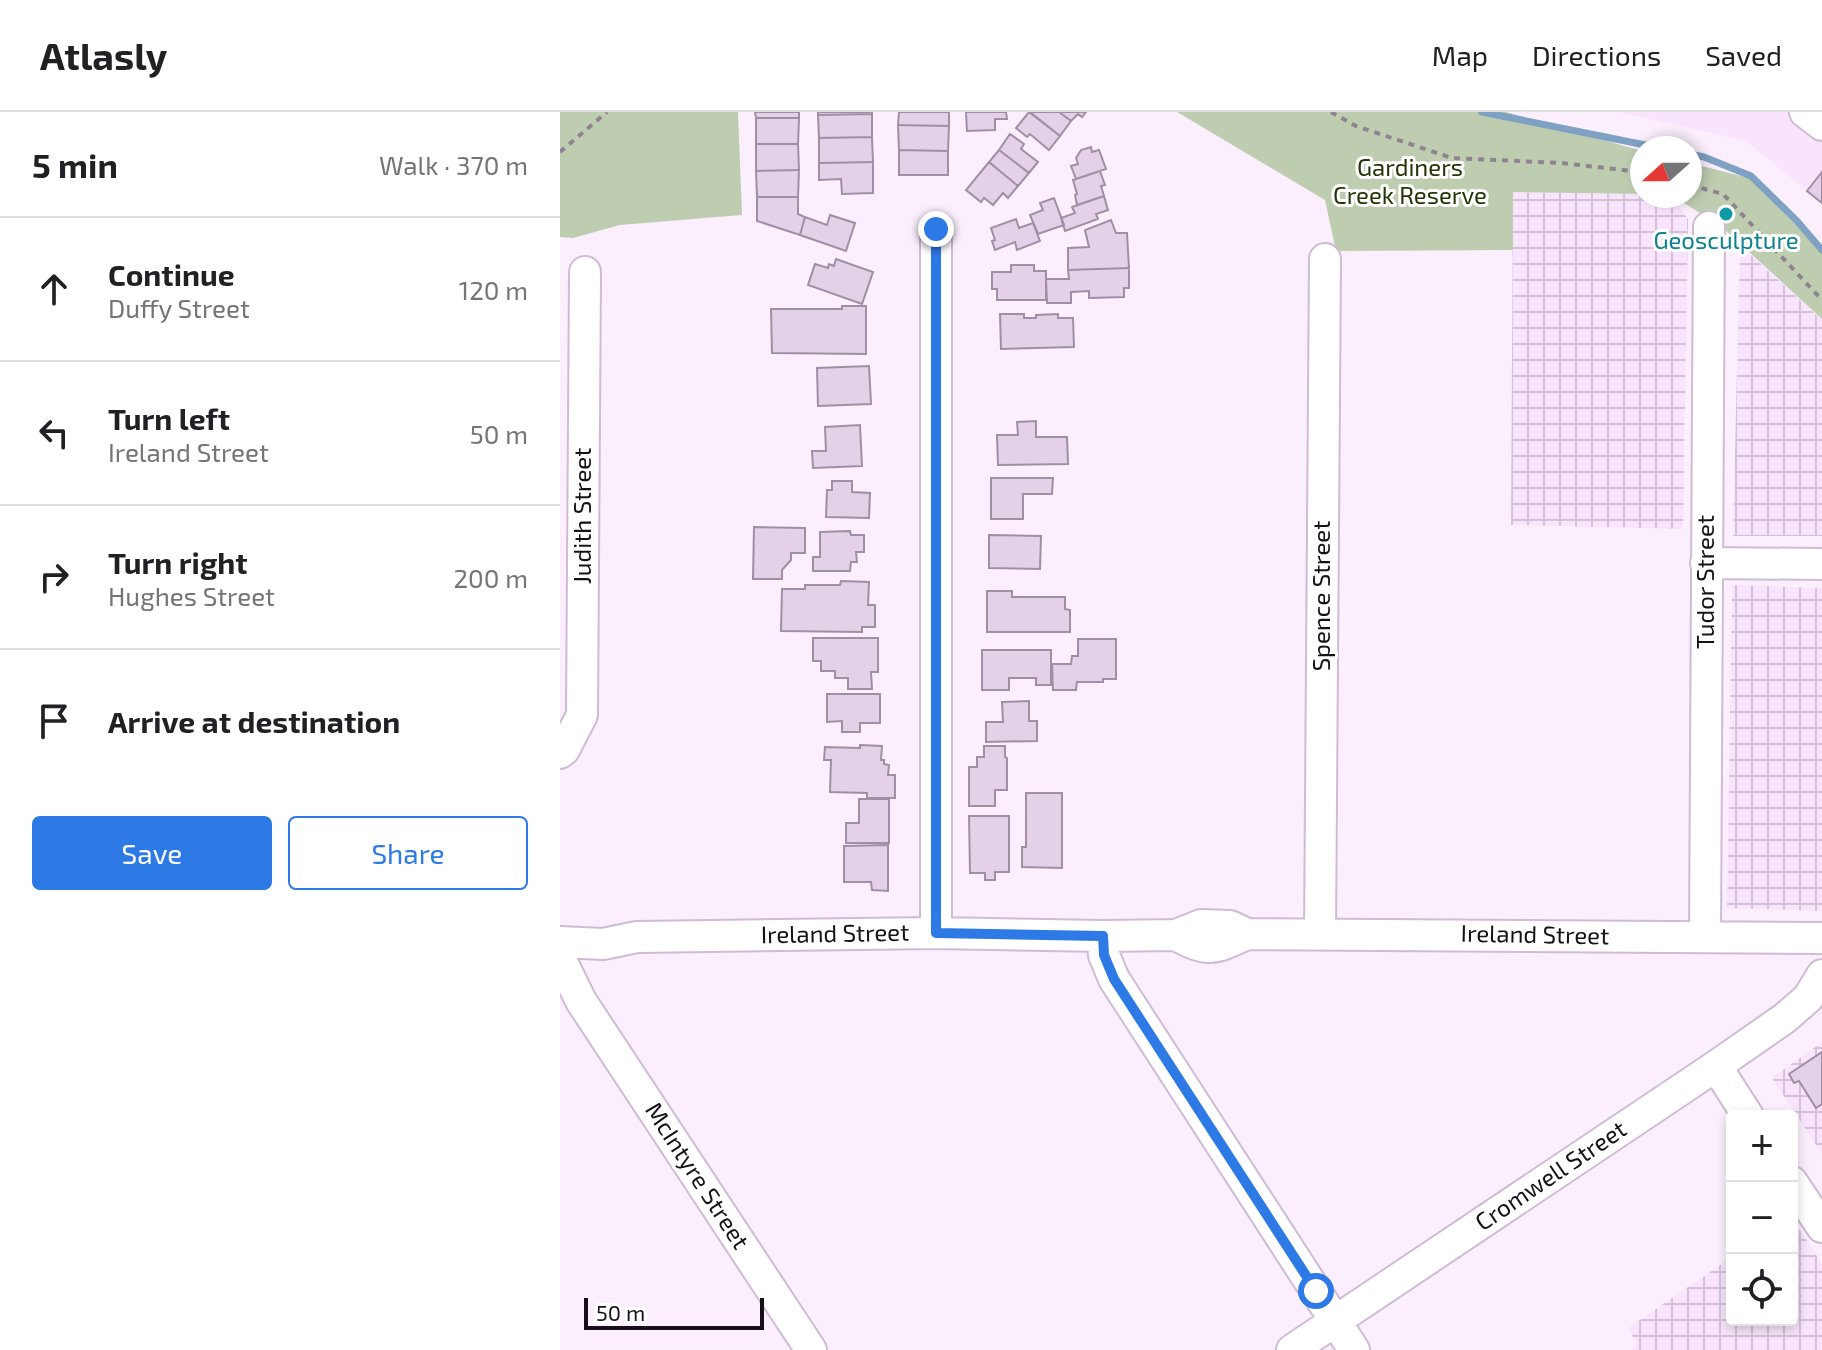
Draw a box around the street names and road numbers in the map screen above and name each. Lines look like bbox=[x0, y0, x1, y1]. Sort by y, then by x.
street label: Judith Street bbox=[567, 448, 596, 584]
street label: Tudor Street bbox=[1690, 515, 1719, 649]
street label: Spence Street bbox=[1306, 521, 1335, 671]
street label: Ireland Street bbox=[760, 917, 909, 948]
street label: Ireland Street bbox=[1461, 918, 1610, 949]
street label: McIntyre Street bbox=[640, 1096, 756, 1254]
street label: Cromwell Street bbox=[1469, 1114, 1631, 1236]

